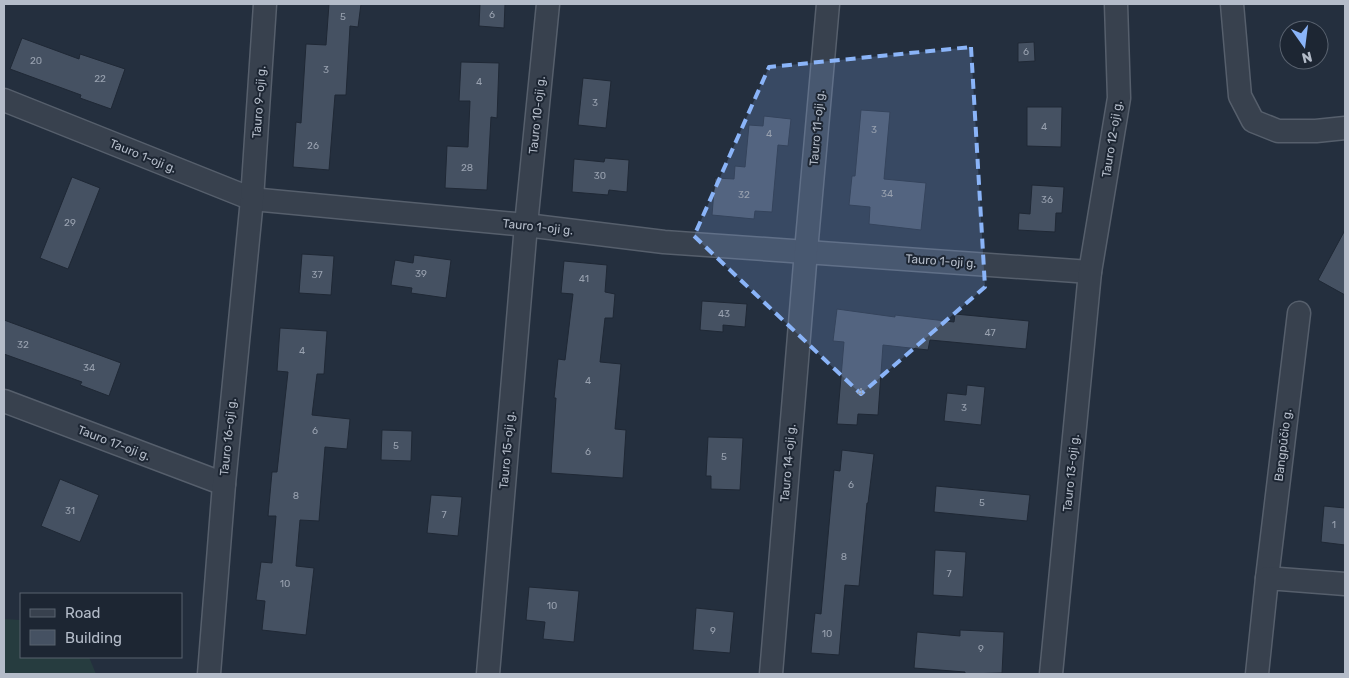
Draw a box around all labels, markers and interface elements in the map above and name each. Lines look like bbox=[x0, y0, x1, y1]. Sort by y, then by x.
house number: 6 bbox=[489, 9, 495, 21]
house number: 5 bbox=[340, 11, 346, 23]
north arrow bbox=[1279, 20, 1329, 70]
house number: 6 bbox=[1023, 46, 1029, 58]
text: N bbox=[1300, 48, 1314, 67]
house number: 20 bbox=[30, 55, 42, 67]
house number: 3 bbox=[323, 64, 329, 76]
street label: Tauro 9-oji g. bbox=[249, 65, 269, 139]
house number: 22 bbox=[94, 73, 106, 85]
street label: Tauro 10-oji g. bbox=[526, 75, 548, 155]
house number: 4 bbox=[476, 76, 482, 88]
street label: Tauro 11-oji g. bbox=[807, 90, 827, 166]
house number: 3 bbox=[592, 97, 598, 109]
street label: Tauro 12-oji g. bbox=[1099, 100, 1125, 178]
house number: 4 bbox=[1041, 121, 1047, 133]
house number: 3 bbox=[871, 124, 877, 136]
house number: 4 bbox=[766, 128, 772, 140]
street label: Tauro 1-oji g. bbox=[108, 136, 178, 176]
house number: 26 bbox=[307, 140, 319, 152]
house number: 28 bbox=[461, 162, 473, 174]
house number: 30 bbox=[594, 170, 606, 182]
house number: 34 bbox=[881, 188, 893, 200]
house number: 32 bbox=[738, 189, 750, 201]
house number: 36 bbox=[1041, 194, 1053, 206]
street label: Tauro 1-oji g. bbox=[502, 216, 574, 238]
house number: 29 bbox=[64, 217, 76, 229]
street label: Tauro 1-oji g. bbox=[905, 252, 977, 270]
house number: 39 bbox=[415, 268, 427, 280]
house number: 37 bbox=[311, 269, 323, 281]
house number: 41 bbox=[579, 273, 589, 285]
house number: 43 bbox=[718, 308, 730, 320]
house number: 47 bbox=[984, 327, 996, 339]
house number: 32 bbox=[17, 339, 29, 351]
house number: 4 bbox=[299, 345, 305, 357]
house number: 34 bbox=[83, 362, 95, 374]
house number: 4 bbox=[585, 375, 591, 387]
house number: 4 bbox=[857, 386, 863, 398]
street label: Tauro 16-oji g. bbox=[217, 397, 239, 477]
house number: 3 bbox=[961, 402, 967, 414]
street label: Bangpūčio g. bbox=[1272, 408, 1294, 482]
street label: Tauro 15-oji g. bbox=[497, 411, 517, 489]
street label: Tauro 17-oji g. bbox=[76, 423, 152, 463]
street label: Tauro 14-oji g. bbox=[778, 423, 798, 503]
house number: 6 bbox=[312, 425, 318, 437]
street label: Tauro 13-oji g. bbox=[1060, 433, 1082, 513]
house number: 5 bbox=[393, 440, 399, 452]
house number: 6 bbox=[585, 446, 591, 458]
house number: 5 bbox=[721, 451, 727, 463]
house number: 6 bbox=[848, 479, 854, 491]
house number: 8 bbox=[293, 490, 299, 502]
house number: 5 bbox=[979, 497, 985, 509]
house number: 31 bbox=[65, 505, 75, 517]
house number: 7 bbox=[441, 509, 447, 521]
house number: 1 bbox=[1332, 519, 1336, 531]
house number: 8 bbox=[841, 551, 847, 563]
house number: 7 bbox=[946, 568, 952, 580]
house number: 10 bbox=[280, 578, 290, 590]
legend bbox=[20, 593, 182, 658]
house number: 10 bbox=[547, 600, 557, 612]
text: Road bbox=[65, 604, 101, 622]
house number: 9 bbox=[710, 625, 716, 637]
house number: 10 bbox=[822, 628, 832, 640]
text: Building bbox=[65, 629, 122, 647]
house number: 9 bbox=[978, 643, 984, 655]

